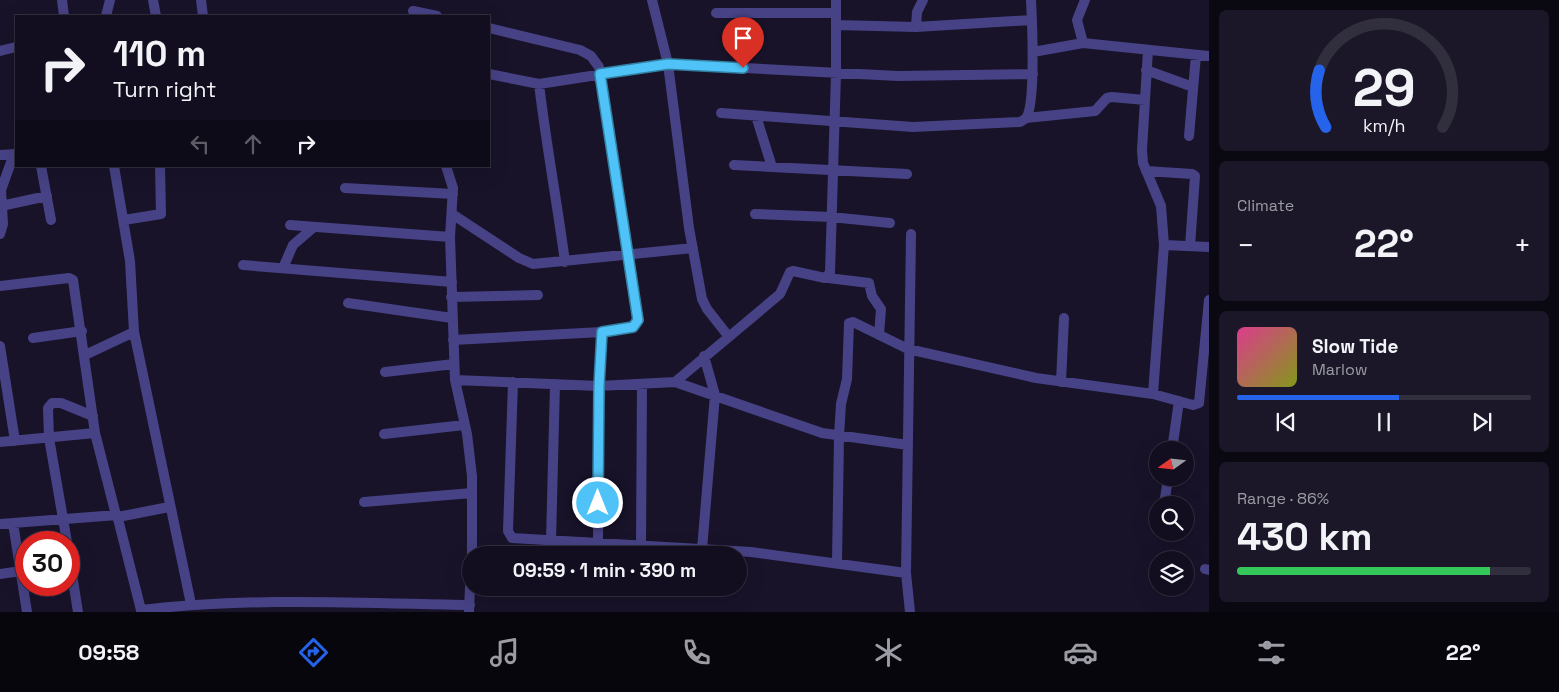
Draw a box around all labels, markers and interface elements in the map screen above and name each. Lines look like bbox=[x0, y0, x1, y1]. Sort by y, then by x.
pin bbox=[722, 17, 764, 68]
icon: arrive bbox=[729, 24, 757, 52]
text: 110 m bbox=[113, 32, 206, 76]
icon: right bbox=[30, 35, 95, 100]
text: 29 bbox=[1353, 55, 1415, 121]
text: Turn right bbox=[113, 75, 216, 103]
text: km/h bbox=[1363, 114, 1405, 137]
icon: left bbox=[186, 130, 214, 158]
icon: ahead bbox=[239, 130, 267, 158]
icon: right bbox=[292, 130, 320, 158]
text: Climate bbox=[1237, 195, 1294, 216]
text: 22° bbox=[1354, 220, 1414, 268]
text: − bbox=[1237, 227, 1254, 263]
text: + bbox=[1514, 227, 1531, 263]
text: Slow Tide bbox=[1312, 334, 1398, 359]
text: Marlow bbox=[1312, 359, 1368, 380]
icon: previous bbox=[1272, 408, 1300, 436]
icon: pause bbox=[1370, 408, 1398, 436]
icon: next bbox=[1468, 408, 1496, 436]
north arrow bbox=[1149, 441, 1194, 486]
map controls bbox=[1149, 441, 1194, 596]
position arrow bbox=[571, 476, 623, 528]
text: Range · 86% bbox=[1237, 488, 1329, 509]
button: search bbox=[1149, 496, 1194, 541]
text: 430 km bbox=[1237, 513, 1372, 561]
speed limit sign: 30 bbox=[15, 531, 80, 596]
button: layers bbox=[1149, 551, 1194, 596]
text: 09:59 · 1 min · 390 m bbox=[513, 558, 696, 583]
icon: directions bbox=[296, 635, 331, 670]
icon: music bbox=[487, 635, 522, 670]
icon: phone bbox=[679, 635, 714, 670]
icon: climate bbox=[871, 635, 906, 670]
icon: car bbox=[1063, 635, 1098, 670]
icon: filters bbox=[1254, 635, 1289, 670]
text: 09:58 bbox=[78, 638, 139, 666]
text: 22° bbox=[1446, 638, 1481, 666]

